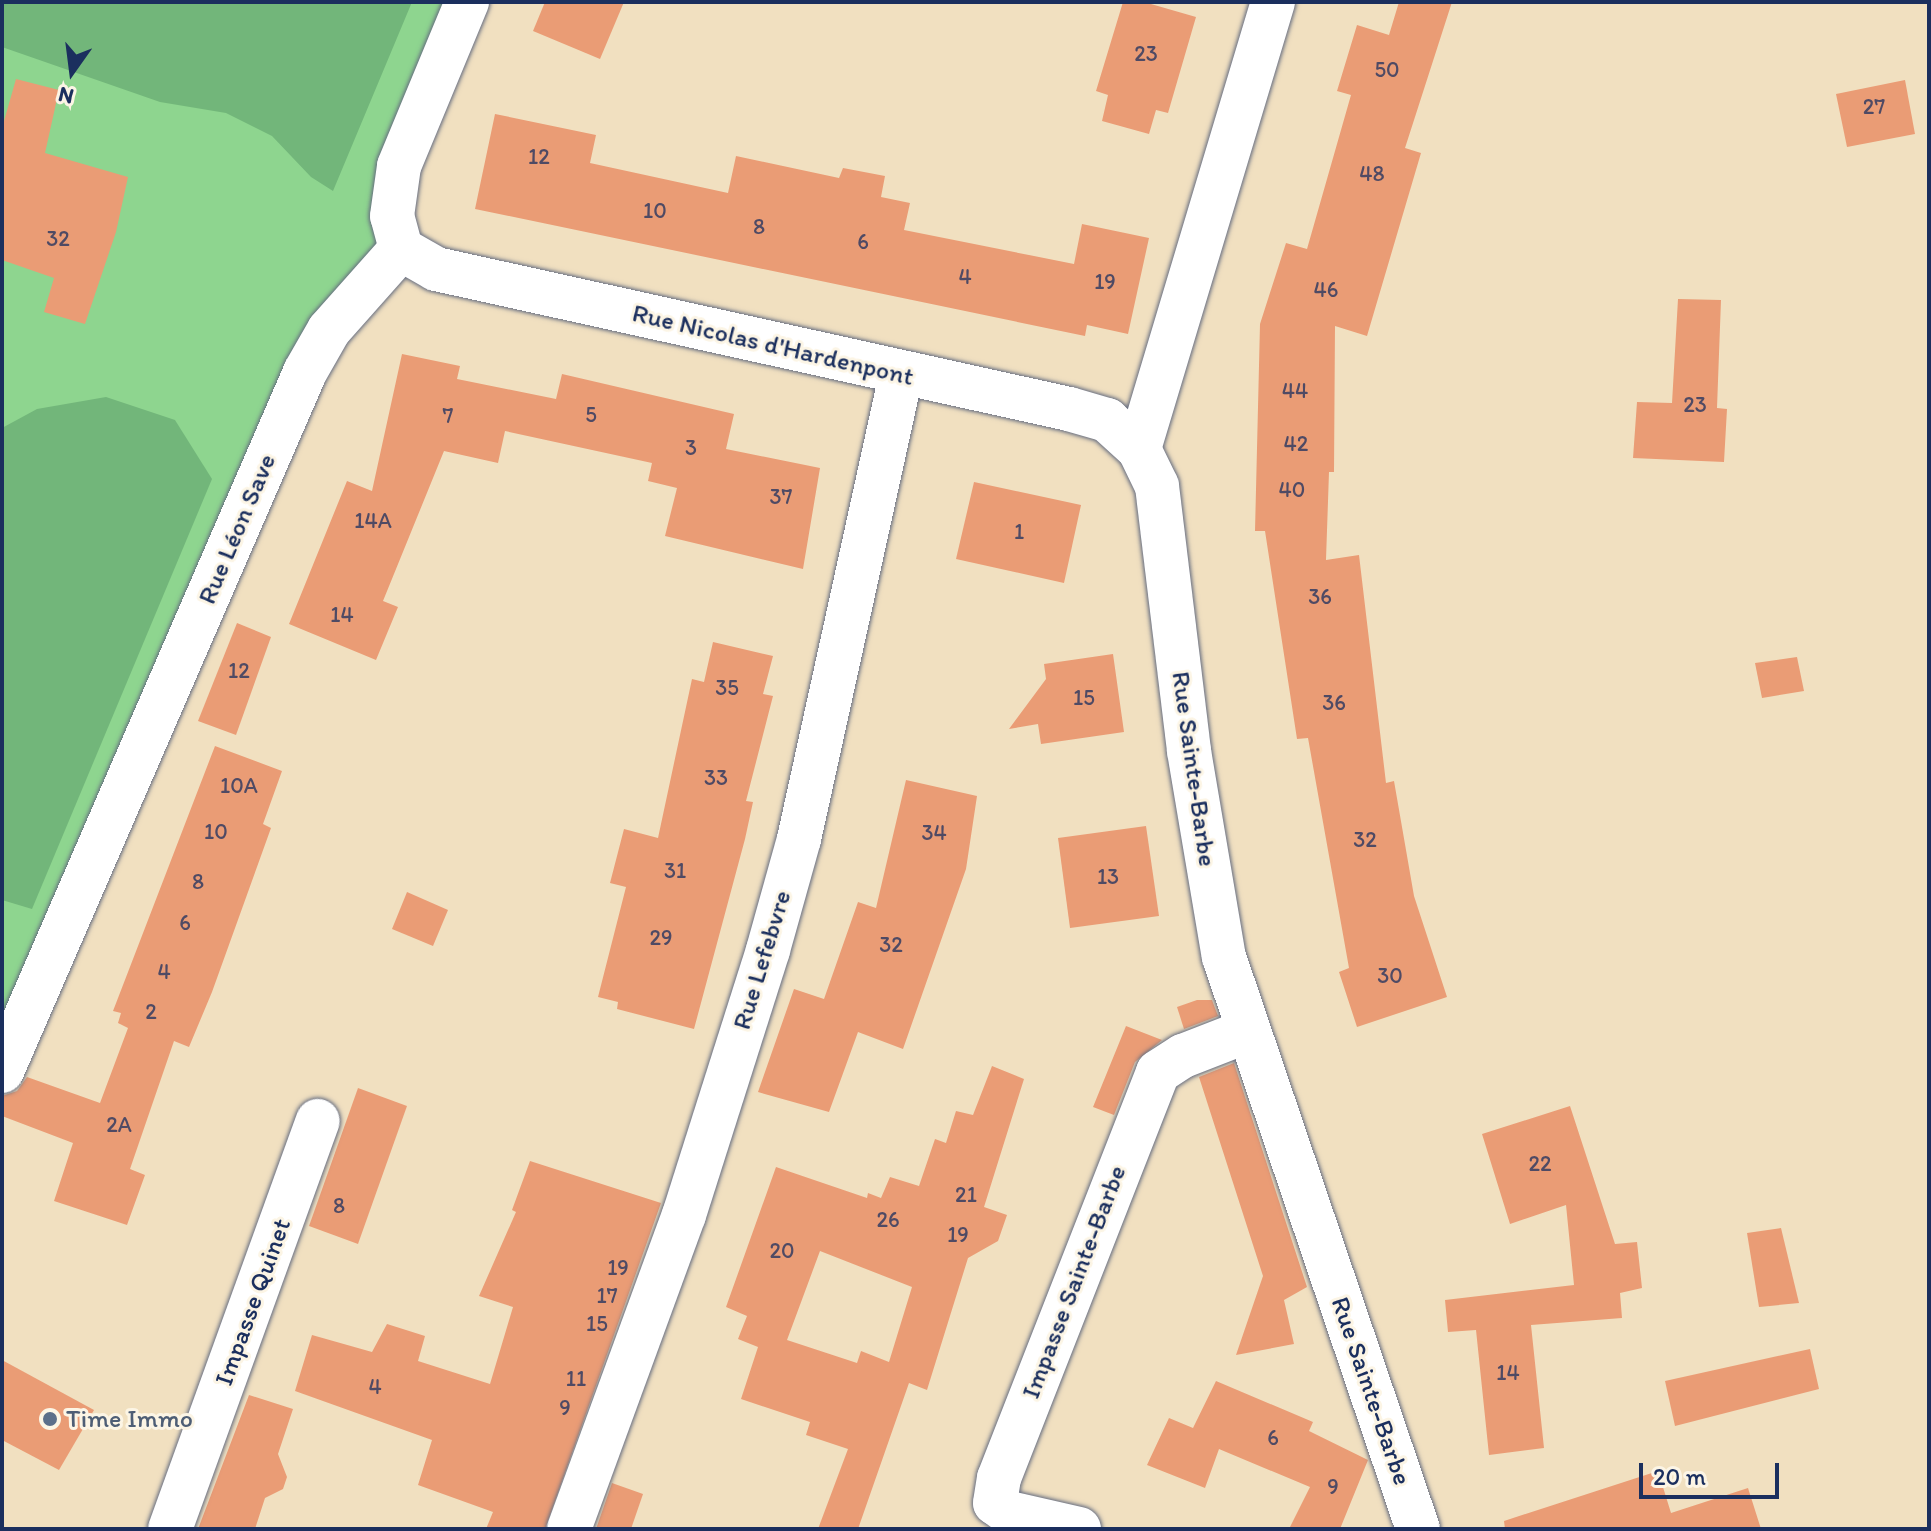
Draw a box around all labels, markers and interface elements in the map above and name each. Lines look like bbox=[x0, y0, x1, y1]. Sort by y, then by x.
north arrow bbox=[32, 32, 112, 112]
house number: 23 bbox=[1134, 41, 1158, 67]
house number: 50 bbox=[1374, 57, 1400, 83]
text: N bbox=[56, 81, 77, 111]
house number: 27 bbox=[1863, 94, 1885, 120]
house number: 12 bbox=[528, 144, 550, 170]
house number: 48 bbox=[1359, 161, 1385, 187]
house number: 10 bbox=[643, 198, 667, 224]
house number: 8 bbox=[753, 214, 765, 240]
house number: 32 bbox=[46, 226, 70, 252]
house number: 6 bbox=[857, 229, 869, 255]
house number: 4 bbox=[958, 264, 972, 290]
house number: 19 bbox=[1094, 269, 1116, 295]
house number: 46 bbox=[1314, 277, 1338, 303]
street label: Rue Nicolas d'Hardenpont bbox=[629, 297, 917, 393]
house number: 44 bbox=[1282, 378, 1308, 404]
house number: 23 bbox=[1683, 392, 1707, 418]
house number: 5 bbox=[585, 402, 597, 428]
house number: 7 bbox=[443, 403, 453, 429]
house number: 42 bbox=[1284, 431, 1308, 457]
house number: 3 bbox=[685, 435, 697, 461]
street label: Rue Léon Save bbox=[191, 449, 283, 609]
house number: 40 bbox=[1279, 477, 1305, 503]
house number: 37 bbox=[770, 484, 792, 510]
house number: 14A bbox=[354, 508, 392, 534]
house number: 1 bbox=[1014, 519, 1024, 545]
house number: 36 bbox=[1308, 584, 1332, 610]
house number: 14 bbox=[330, 602, 354, 628]
house number: 12 bbox=[228, 658, 250, 684]
street label: Rue Sainte-Barbe bbox=[1165, 669, 1223, 869]
house number: 35 bbox=[715, 675, 739, 701]
house number: 15 bbox=[1073, 685, 1095, 711]
house number: 36 bbox=[1322, 690, 1346, 716]
house number: 33 bbox=[704, 765, 728, 791]
house number: 10A bbox=[220, 773, 258, 799]
house number: 10 bbox=[204, 819, 228, 845]
house number: 34 bbox=[921, 820, 947, 846]
house number: 32 bbox=[1353, 827, 1377, 853]
house number: 31 bbox=[664, 858, 686, 884]
house number: 13 bbox=[1097, 864, 1119, 890]
house number: 8 bbox=[192, 869, 204, 895]
street label: Rue Lefebvre bbox=[726, 886, 798, 1034]
house number: 6 bbox=[179, 910, 191, 936]
house number: 29 bbox=[649, 925, 673, 951]
house number: 32 bbox=[879, 932, 903, 958]
house number: 4 bbox=[157, 959, 171, 985]
house number: 30 bbox=[1377, 963, 1403, 989]
house number: 2 bbox=[145, 999, 157, 1025]
house number: 2A bbox=[106, 1112, 132, 1138]
house number: 22 bbox=[1528, 1151, 1552, 1177]
street label: Impasse Sainte-Barbe bbox=[1015, 1161, 1133, 1403]
house number: 21 bbox=[955, 1182, 977, 1208]
house number: 8 bbox=[333, 1193, 345, 1219]
house number: 26 bbox=[876, 1207, 900, 1233]
street label: Impasse Quinet bbox=[208, 1214, 298, 1390]
house number: 19 bbox=[947, 1222, 969, 1248]
house number: 20 bbox=[769, 1238, 795, 1264]
house number: 19 bbox=[607, 1255, 629, 1281]
house number: 17 bbox=[596, 1283, 618, 1309]
street label: Rue Sainte-Barbe bbox=[1324, 1293, 1418, 1489]
house number: 15 bbox=[586, 1311, 608, 1337]
house number: 14 bbox=[1496, 1360, 1520, 1386]
house number: 11 bbox=[566, 1366, 586, 1392]
house number: 4 bbox=[368, 1374, 382, 1400]
house number: 9 bbox=[559, 1395, 571, 1421]
place label: Time Immo bbox=[66, 1403, 193, 1435]
marker: Time Immo bbox=[41, 1410, 59, 1428]
house number: 6 bbox=[1267, 1425, 1279, 1451]
scale bar bbox=[1643, 1447, 1783, 1497]
text: 20 m bbox=[1653, 1462, 1706, 1491]
house number: 9 bbox=[1327, 1474, 1339, 1500]

